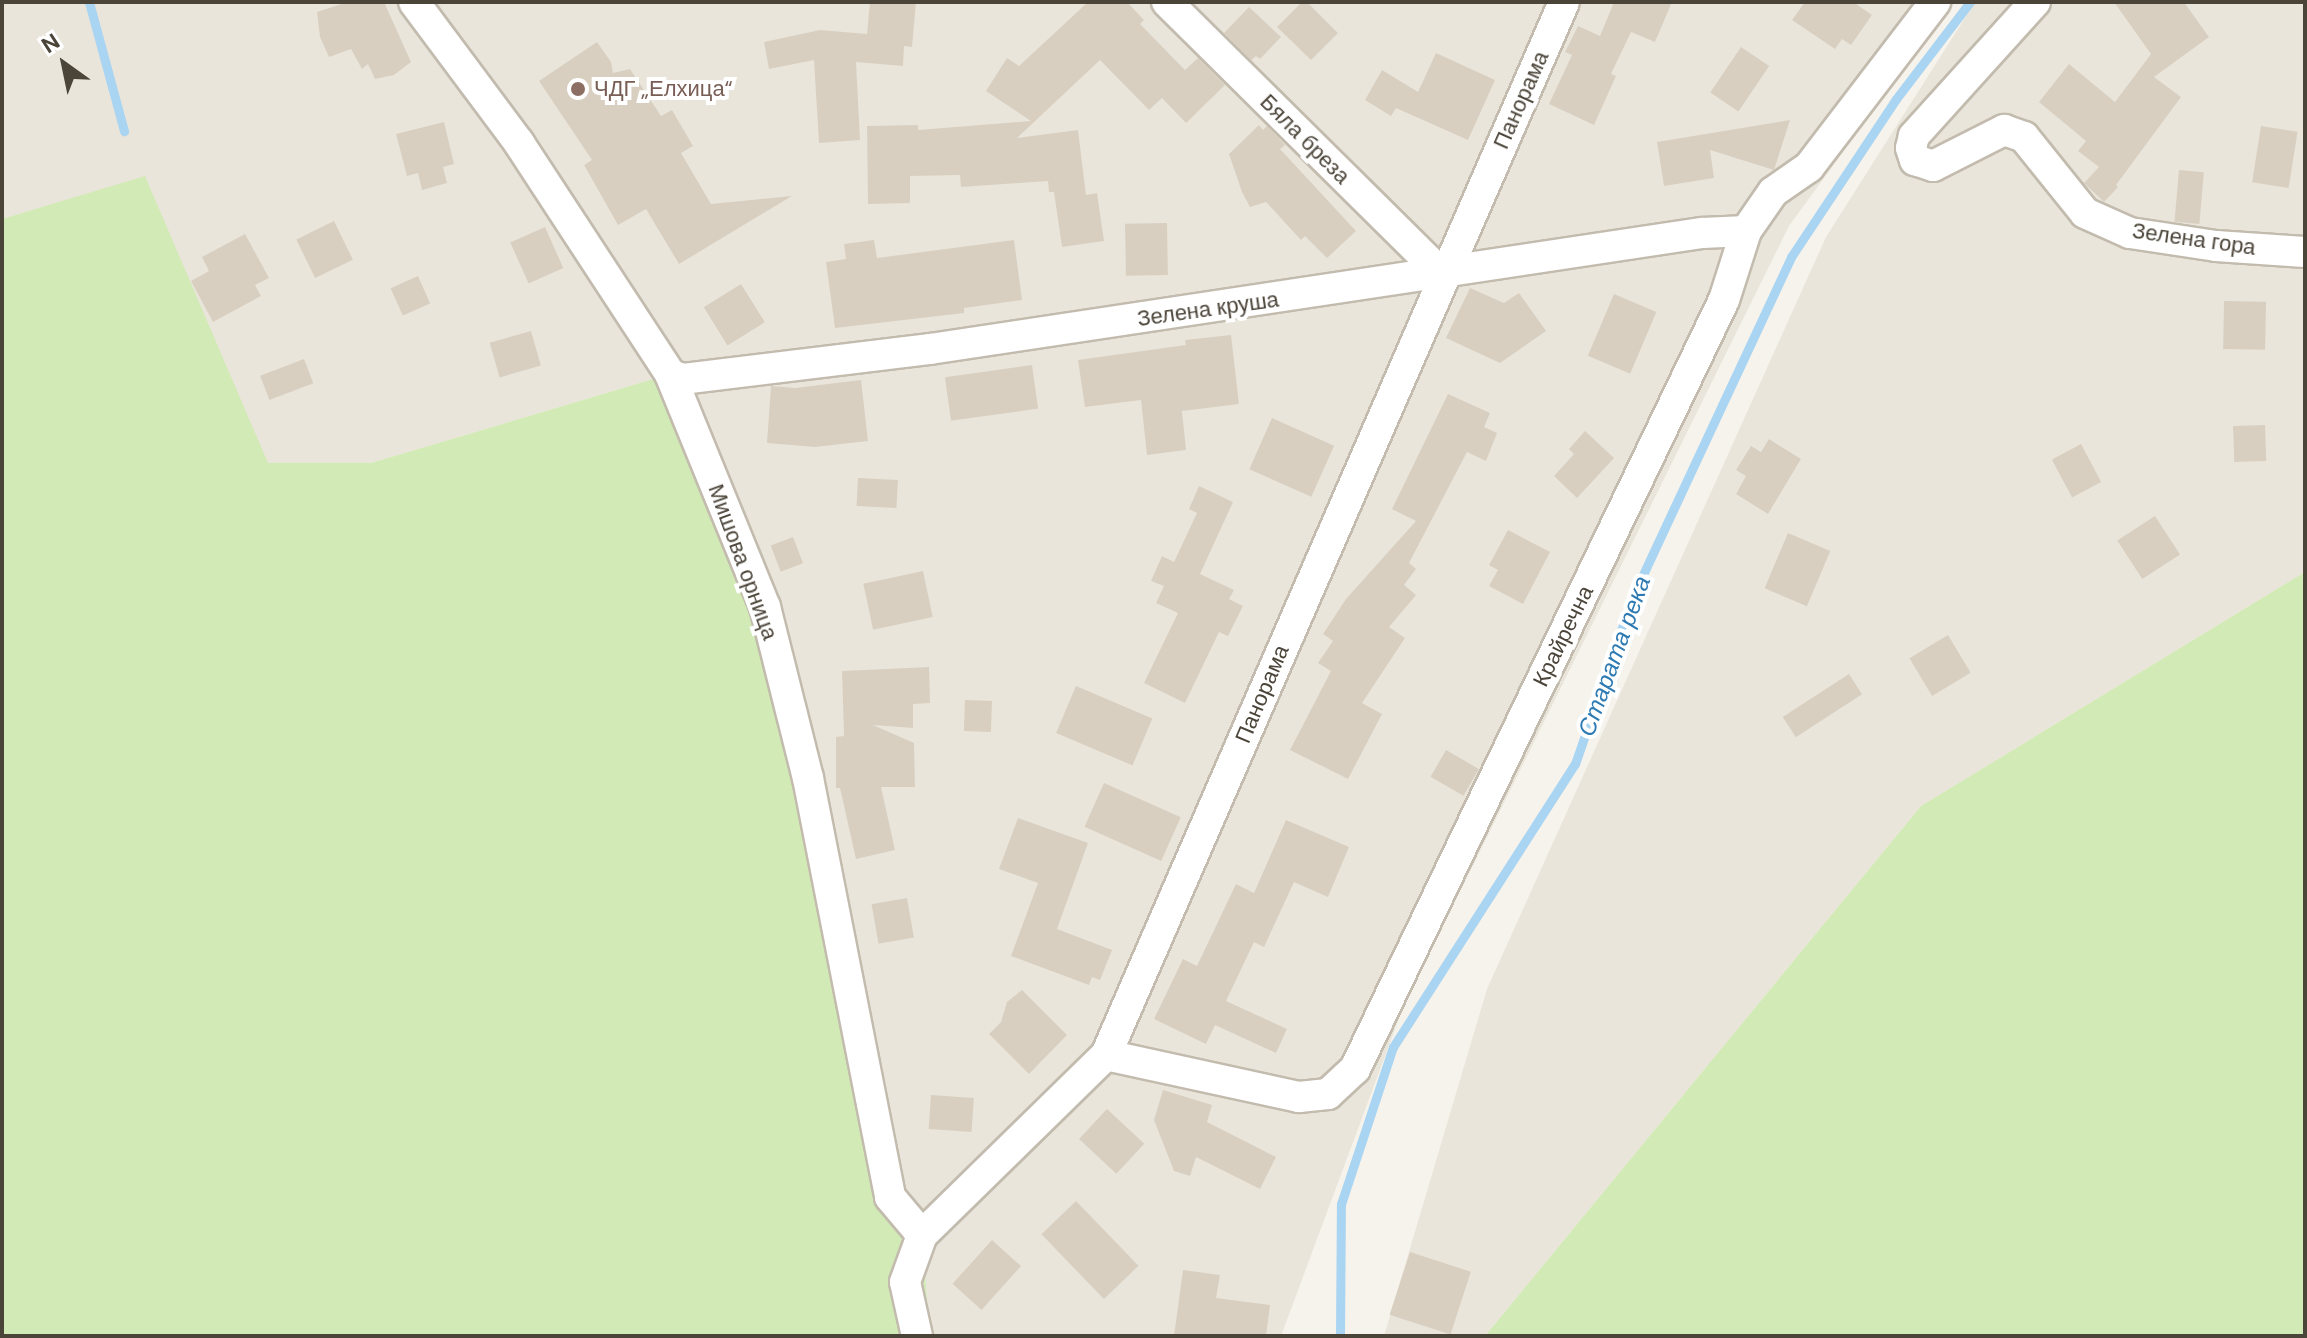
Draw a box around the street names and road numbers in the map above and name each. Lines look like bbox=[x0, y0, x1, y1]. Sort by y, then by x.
street label: Панорама bbox=[1488, 47, 1554, 153]
street label: Бяла бреза bbox=[1255, 89, 1355, 189]
street label: Зелена гора bbox=[2131, 217, 2257, 261]
street label: Зелена круша bbox=[1136, 286, 1280, 332]
street label: Мишова орница bbox=[703, 481, 783, 643]
street label: Крайречна bbox=[1527, 581, 1599, 691]
street label: Панорама bbox=[1229, 641, 1295, 747]

